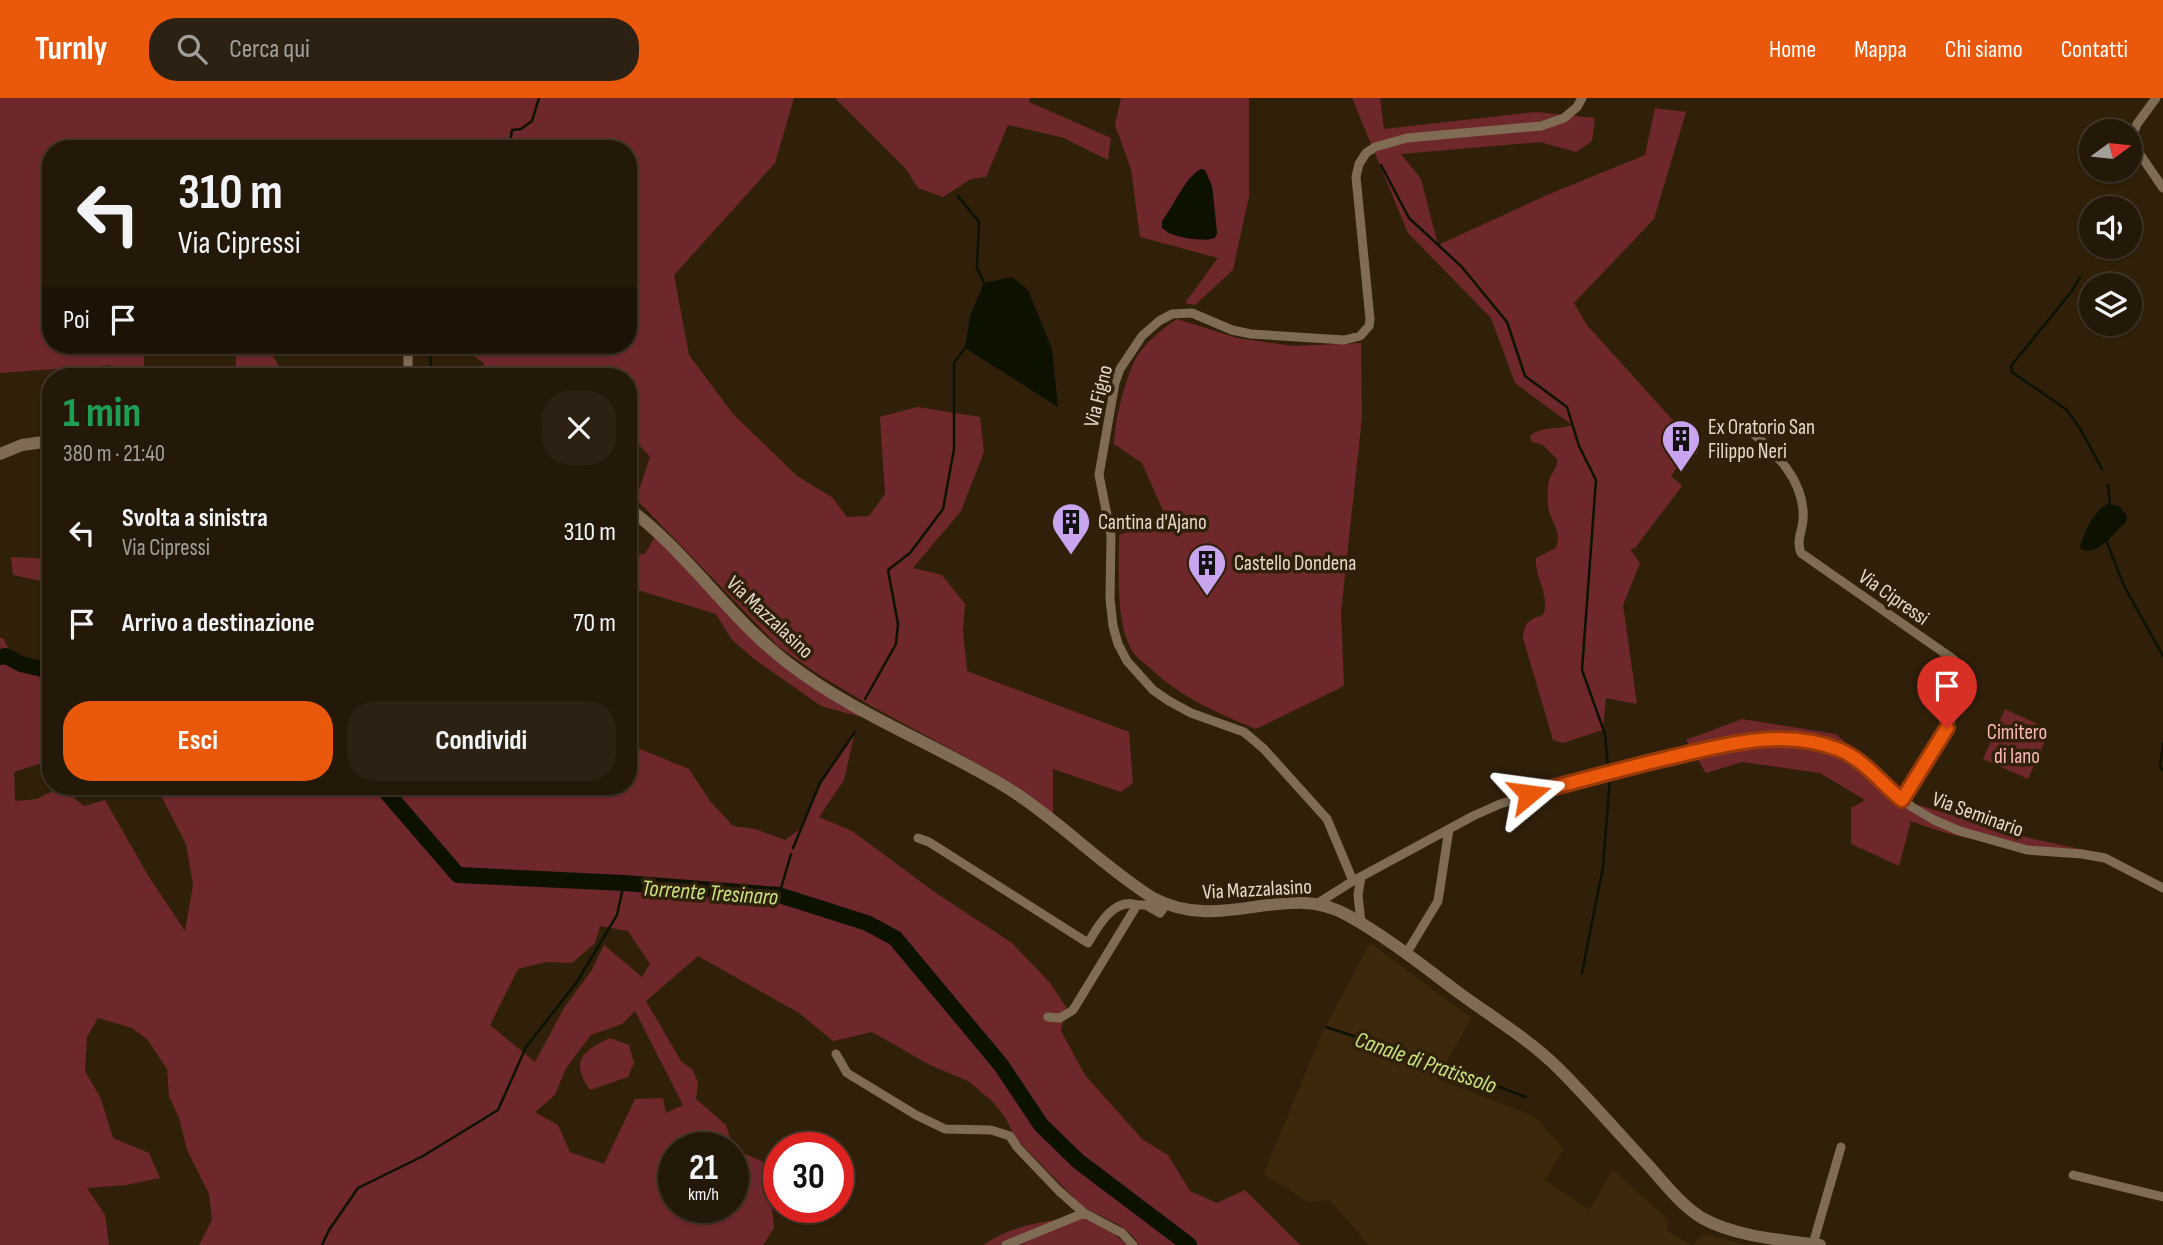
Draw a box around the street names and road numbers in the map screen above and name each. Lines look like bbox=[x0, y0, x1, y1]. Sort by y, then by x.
street label: Via Figno bbox=[1079, 363, 1118, 430]
street label: Via Cipressi bbox=[1854, 564, 1934, 631]
street label: Via Mazzalasino bbox=[721, 571, 818, 664]
street label: Via Seminario bbox=[1929, 786, 2027, 843]
street label: Via Mazzalasino bbox=[1202, 874, 1312, 905]

